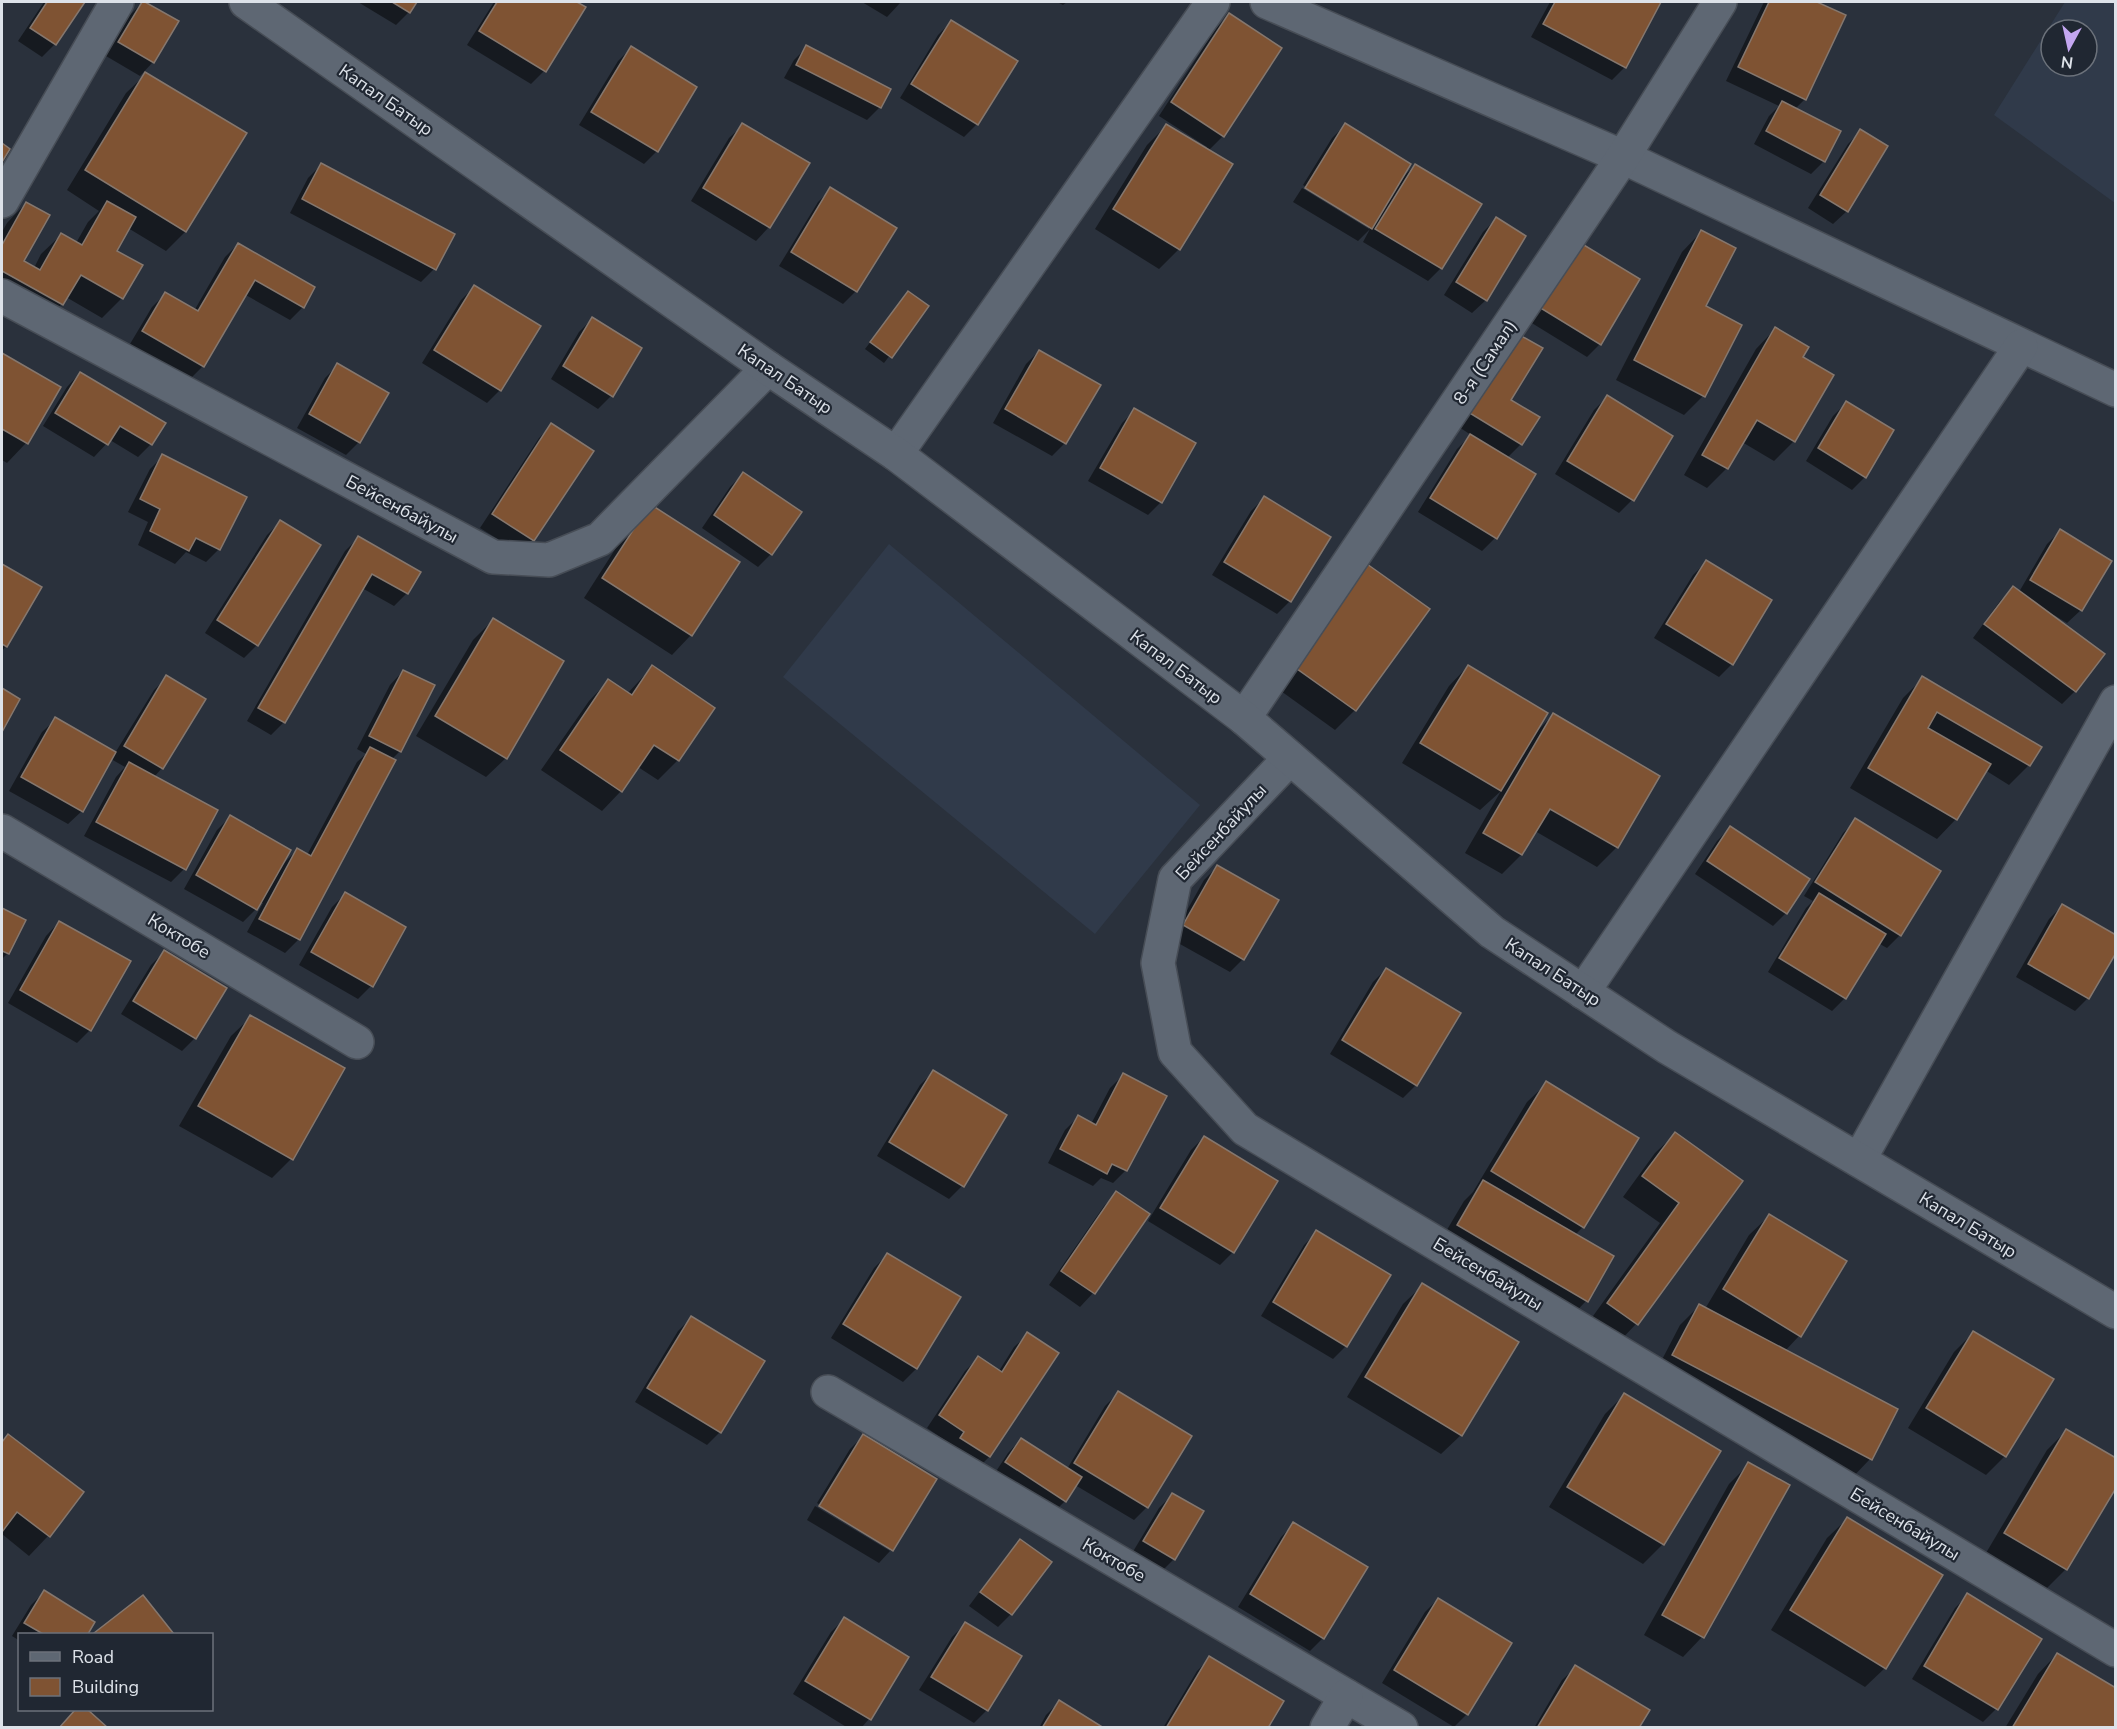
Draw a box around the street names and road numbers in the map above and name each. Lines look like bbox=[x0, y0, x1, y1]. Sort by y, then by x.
street label: Капал Батыр bbox=[334, 59, 438, 141]
street label: 8-я (Самал) bbox=[1448, 315, 1522, 409]
street label: Капал Батыр bbox=[733, 338, 837, 420]
street label: Бейсенбайулы bbox=[342, 469, 462, 549]
street label: Капал Батыр bbox=[1125, 624, 1227, 710]
street label: Бейсенбайулы bbox=[1170, 779, 1272, 885]
street label: Коктобе bbox=[143, 908, 215, 964]
street label: Капал Батыр bbox=[1500, 932, 1606, 1012]
street label: Капал Батыр bbox=[1915, 1186, 2021, 1264]
street label: Бейсенбайулы bbox=[1429, 1232, 1547, 1316]
street label: Бейсенбайулы bbox=[1846, 1482, 1964, 1566]
street label: Коктобе bbox=[1078, 1532, 1150, 1588]

